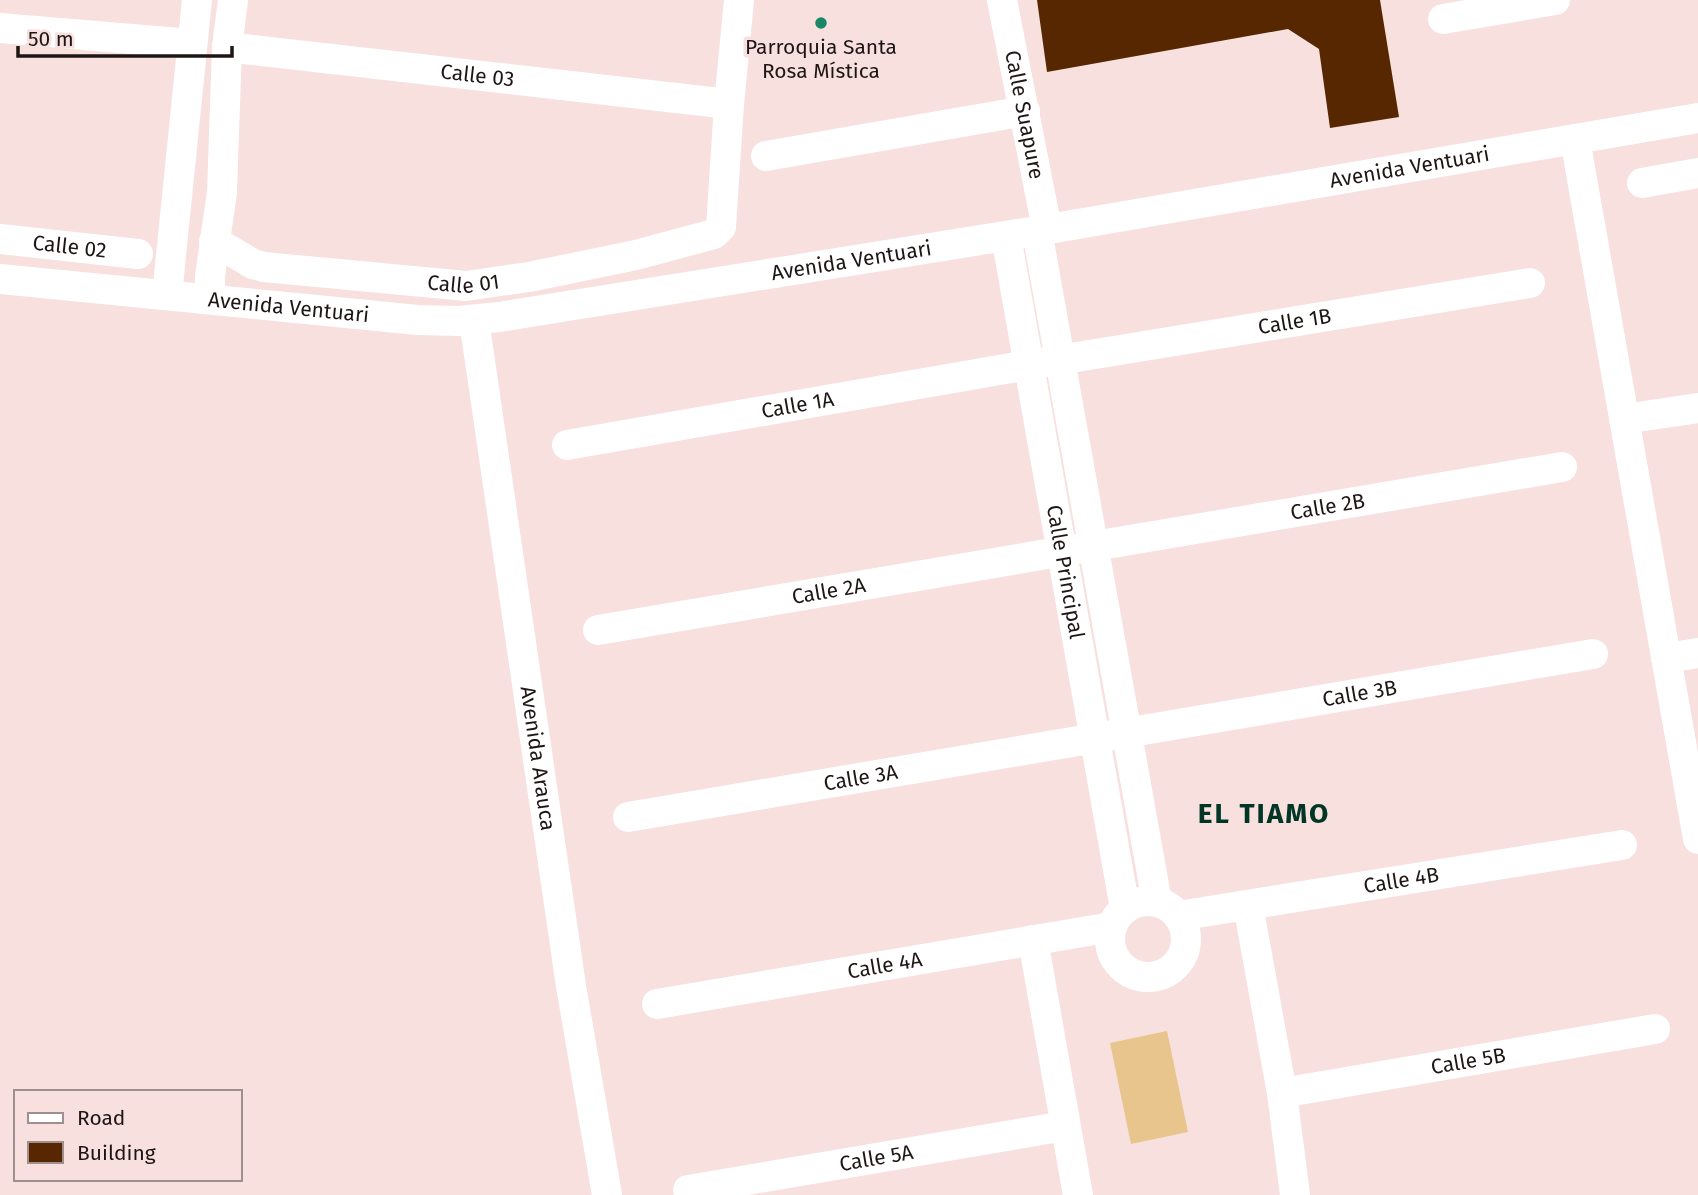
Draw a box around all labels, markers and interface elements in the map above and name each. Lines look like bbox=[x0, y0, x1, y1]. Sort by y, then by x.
scale bar bbox=[18, 14, 231, 58]
marker: Parroquia Santa Rosa Mística bbox=[813, 15, 829, 31]
text: 50 m bbox=[28, 26, 74, 52]
place label: Parroquia Santa Rosa Mística bbox=[745, 34, 897, 84]
street label: Calle Suapure bbox=[999, 48, 1050, 181]
street label: Calle 03 bbox=[439, 58, 516, 93]
street label: Avenida Ventuari bbox=[1328, 141, 1491, 194]
street label: Calle 02 bbox=[31, 230, 108, 263]
street label: Avenida Ventuari bbox=[769, 235, 933, 286]
street label: Calle 01 bbox=[426, 268, 501, 299]
street label: Avenida Ventuari bbox=[207, 286, 370, 328]
street label: Calle 1B bbox=[1256, 303, 1333, 340]
street label: Calle 1A bbox=[759, 386, 836, 424]
street label: Calle 2B bbox=[1288, 488, 1367, 526]
street label: Calle Principal bbox=[1041, 503, 1090, 641]
street label: Calle 2A bbox=[790, 572, 868, 610]
street label: Calle 3B bbox=[1320, 674, 1399, 713]
street label: Avenida Arauca bbox=[514, 684, 561, 832]
street label: Calle 3A bbox=[822, 759, 900, 797]
district label: EL TIAMO bbox=[1198, 797, 1330, 830]
street label: Calle 4B bbox=[1362, 861, 1441, 899]
street label: Calle 4A bbox=[845, 946, 924, 985]
street label: Calle 5B bbox=[1429, 1042, 1508, 1080]
legend bbox=[14, 1090, 242, 1181]
text: Road bbox=[77, 1105, 125, 1131]
street label: Calle 5A bbox=[837, 1139, 915, 1177]
text: Building bbox=[77, 1140, 156, 1166]

